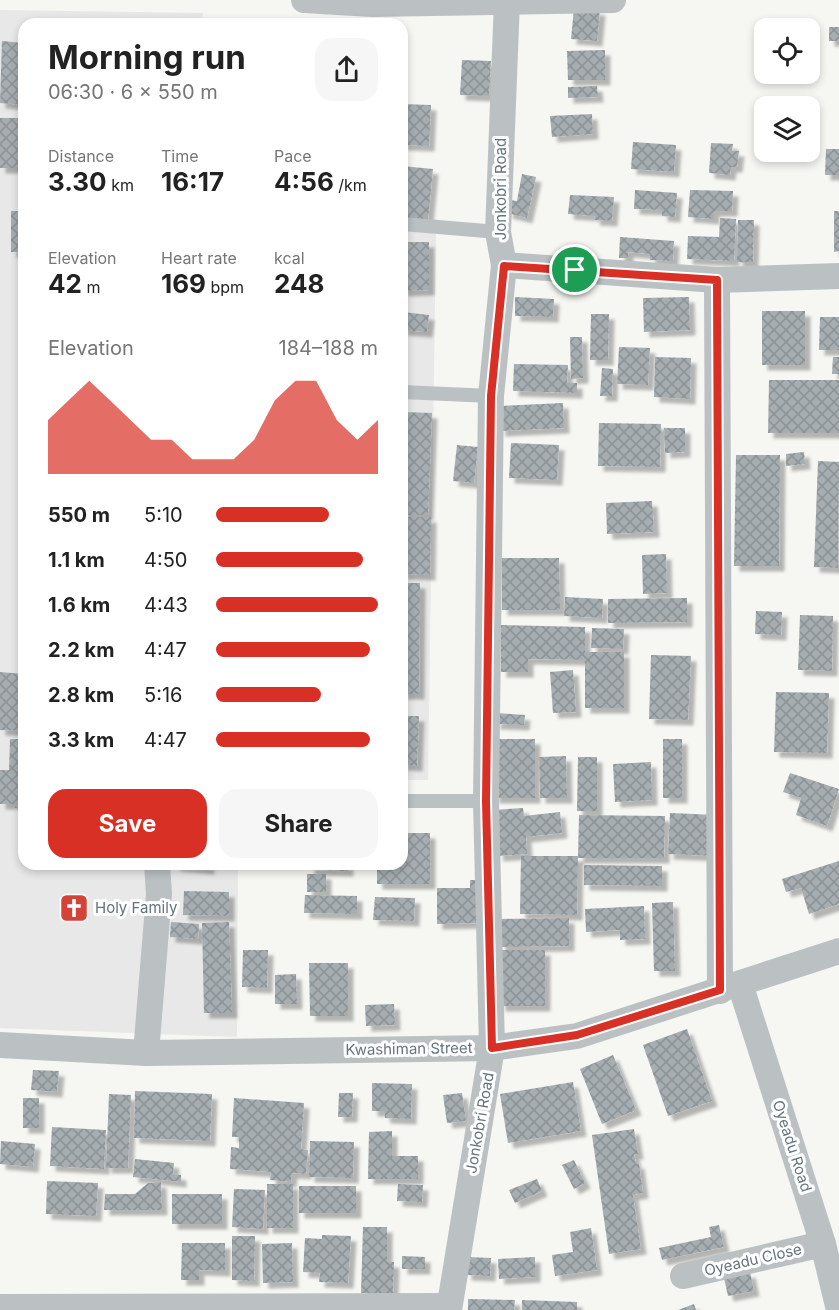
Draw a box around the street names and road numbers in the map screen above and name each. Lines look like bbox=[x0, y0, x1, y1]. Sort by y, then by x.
street label: Jonkobri Road bbox=[491, 138, 510, 240]
street label: Kwashiman Street bbox=[345, 1038, 473, 1059]
street label: Jonkobri Road bbox=[461, 1071, 498, 1175]
street label: Oyeadu Road bbox=[769, 1098, 816, 1194]
street label: Oyeadu Close bbox=[702, 1239, 803, 1280]

